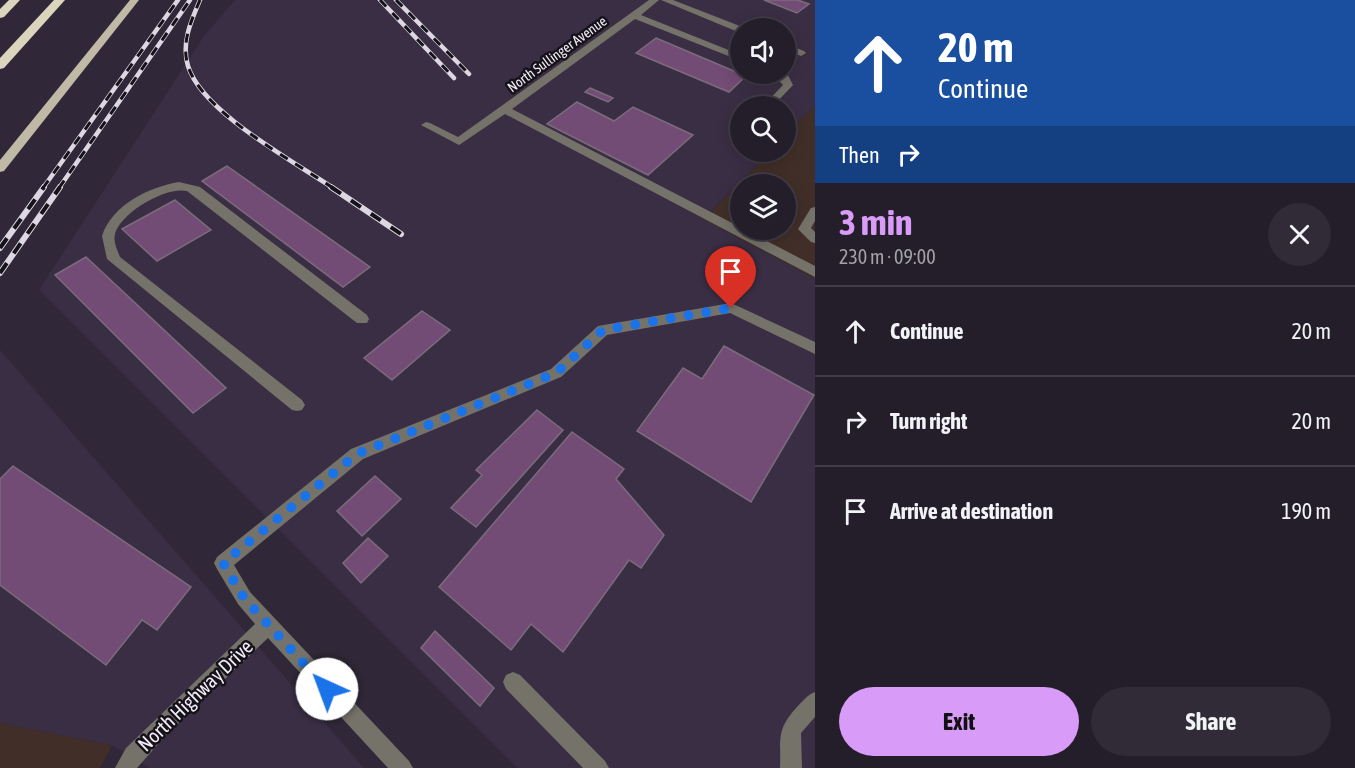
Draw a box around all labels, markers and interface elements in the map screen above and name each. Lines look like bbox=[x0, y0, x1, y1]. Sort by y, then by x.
street label: North Sullinger Avenue bbox=[504, 13, 610, 95]
map controls bbox=[730, 18, 796, 240]
button: sound bbox=[730, 18, 796, 84]
text: 20 m bbox=[938, 23, 1013, 71]
icon: ahead bbox=[839, 24, 917, 102]
text: Continue bbox=[938, 73, 1028, 104]
button: search bbox=[730, 96, 796, 162]
icon: right bbox=[892, 138, 925, 171]
text: Then bbox=[839, 142, 880, 168]
button: layers bbox=[730, 174, 796, 240]
text: 3 min bbox=[839, 201, 913, 243]
button: close bbox=[1268, 203, 1331, 266]
text: 230 m · 09:00 bbox=[839, 245, 936, 268]
pin bbox=[705, 246, 756, 308]
icon: arrive bbox=[714, 255, 747, 288]
icon: ahead bbox=[839, 315, 872, 348]
text: Continue bbox=[890, 318, 964, 344]
text: 20 m bbox=[1291, 318, 1331, 344]
icon: right bbox=[839, 405, 872, 438]
text: Turn right bbox=[890, 408, 967, 434]
text: 20 m bbox=[1291, 408, 1331, 434]
icon: arrive bbox=[839, 495, 872, 528]
text: Arrive at destination bbox=[890, 498, 1053, 524]
text: 190 m bbox=[1281, 498, 1331, 524]
street label: North Highway Drive bbox=[133, 634, 257, 756]
position arrow bbox=[295, 657, 359, 721]
button: Exit bbox=[839, 687, 1079, 756]
button: Share bbox=[1091, 687, 1331, 756]

